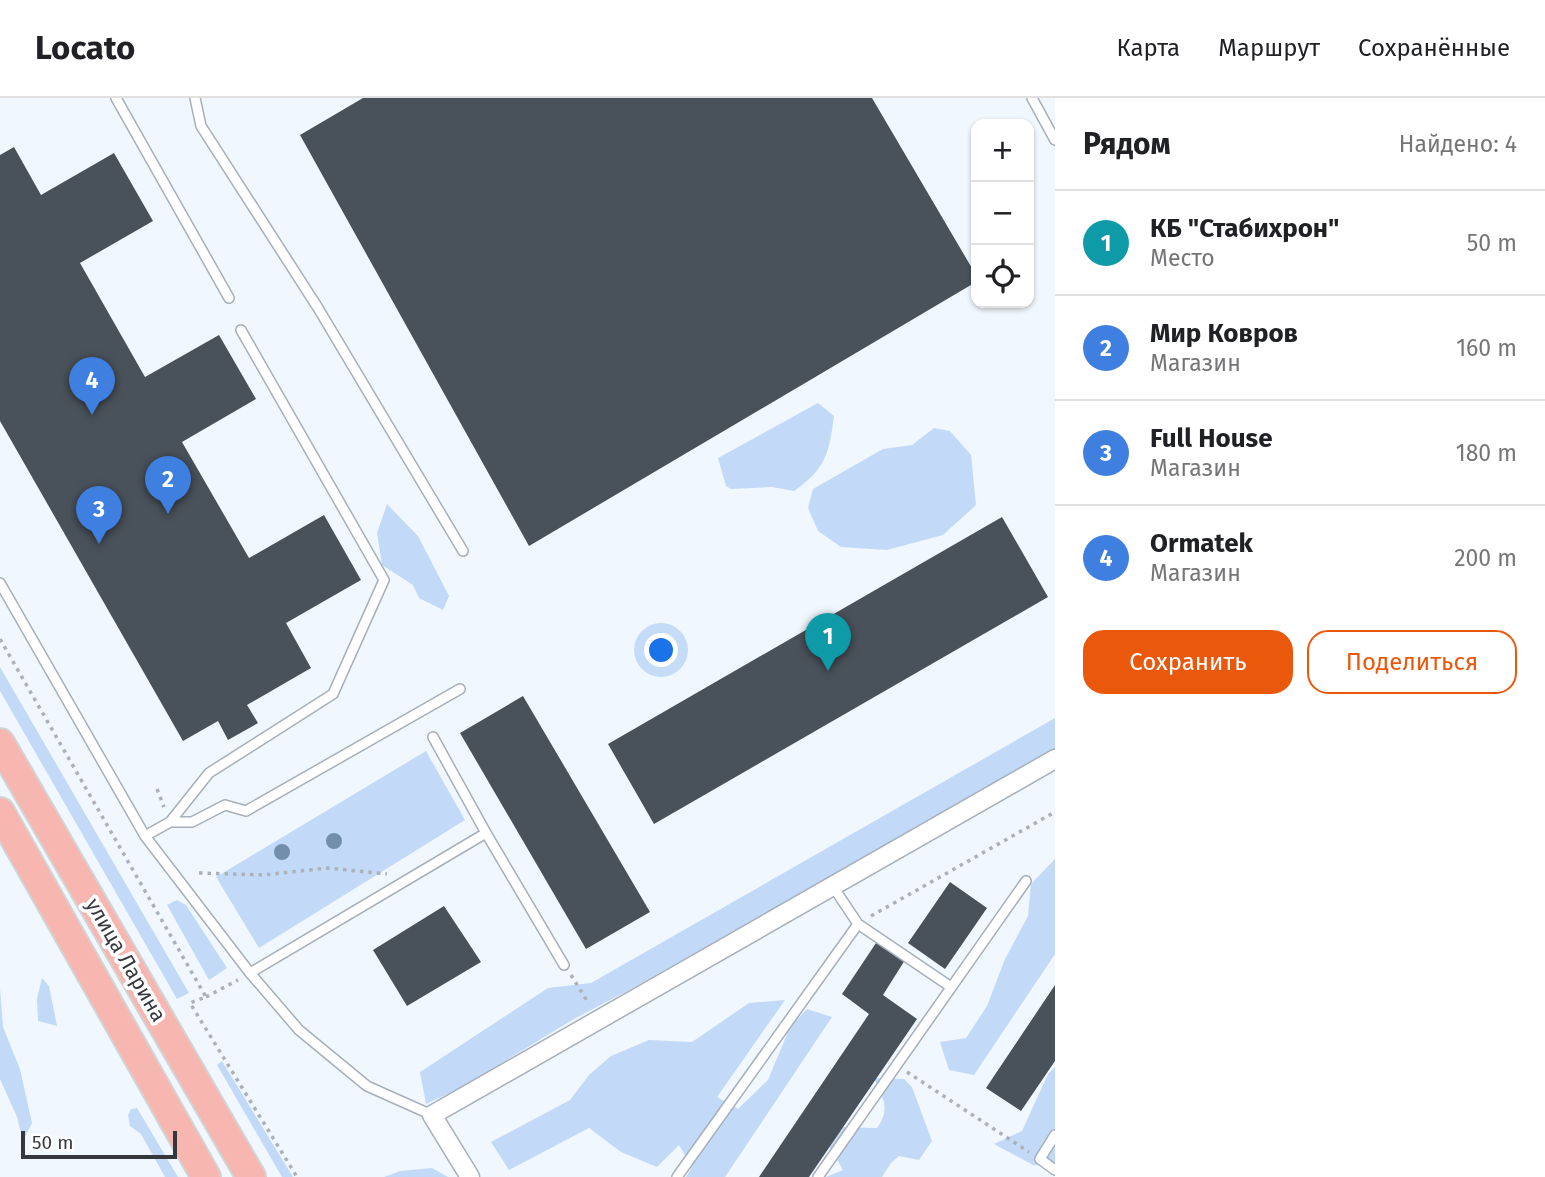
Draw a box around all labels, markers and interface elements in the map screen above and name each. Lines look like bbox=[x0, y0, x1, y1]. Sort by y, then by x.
text: Locato bbox=[35, 28, 135, 68]
text: Карта bbox=[1117, 34, 1180, 62]
text: Маршрут bbox=[1218, 34, 1320, 62]
text: Сохранённые bbox=[1358, 34, 1510, 62]
map controls bbox=[971, 119, 1034, 308]
button: + bbox=[971, 119, 1034, 182]
text: Рядом bbox=[1083, 126, 1171, 162]
text: Найдено: 4 bbox=[1399, 130, 1517, 158]
button: − bbox=[971, 182, 1034, 245]
text: КБ "Стабихрон" bbox=[1150, 213, 1340, 244]
text: 1 bbox=[1101, 229, 1111, 257]
text: 50 m bbox=[1467, 229, 1517, 257]
text: Место bbox=[1150, 244, 1215, 272]
button: locate bbox=[971, 245, 1034, 308]
text: Мир Ковров bbox=[1150, 318, 1298, 349]
text: 2 bbox=[1100, 334, 1112, 362]
text: 160 m bbox=[1456, 334, 1517, 362]
text: Магазин bbox=[1150, 349, 1241, 377]
pin: 4 bbox=[69, 357, 115, 415]
text: Full House bbox=[1150, 423, 1273, 454]
text: 3 bbox=[1100, 439, 1112, 467]
text: 180 m bbox=[1456, 439, 1517, 467]
text: Магазин bbox=[1150, 454, 1241, 482]
pin: 2 bbox=[145, 456, 191, 514]
pin: 3 bbox=[76, 486, 122, 544]
text: Ormatek bbox=[1150, 528, 1253, 559]
text: 4 bbox=[1100, 544, 1113, 572]
text: 200 m bbox=[1454, 544, 1517, 572]
text: Магазин bbox=[1150, 559, 1241, 587]
pin: 1 bbox=[805, 613, 851, 671]
button: Сохранить bbox=[1083, 630, 1293, 694]
button: Поделиться bbox=[1307, 630, 1517, 694]
your location bbox=[644, 633, 678, 667]
street label: улица Ларина bbox=[80, 894, 172, 1026]
scale bar bbox=[21, 1128, 177, 1160]
text: 50 m bbox=[32, 1131, 73, 1154]

